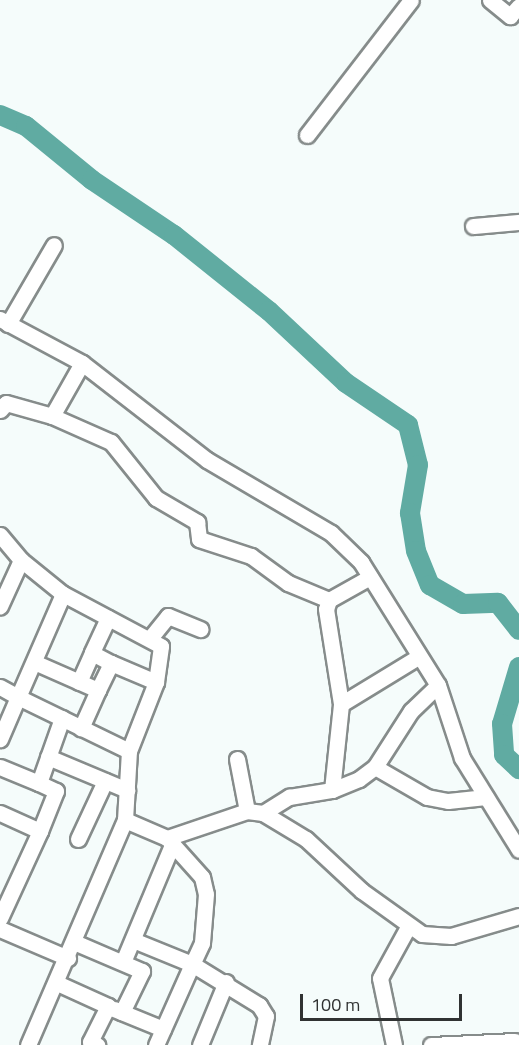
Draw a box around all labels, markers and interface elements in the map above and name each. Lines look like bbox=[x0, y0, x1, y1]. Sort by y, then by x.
scale bar bbox=[303, 982, 465, 1020]
text: 100 m bbox=[311, 991, 360, 1018]

